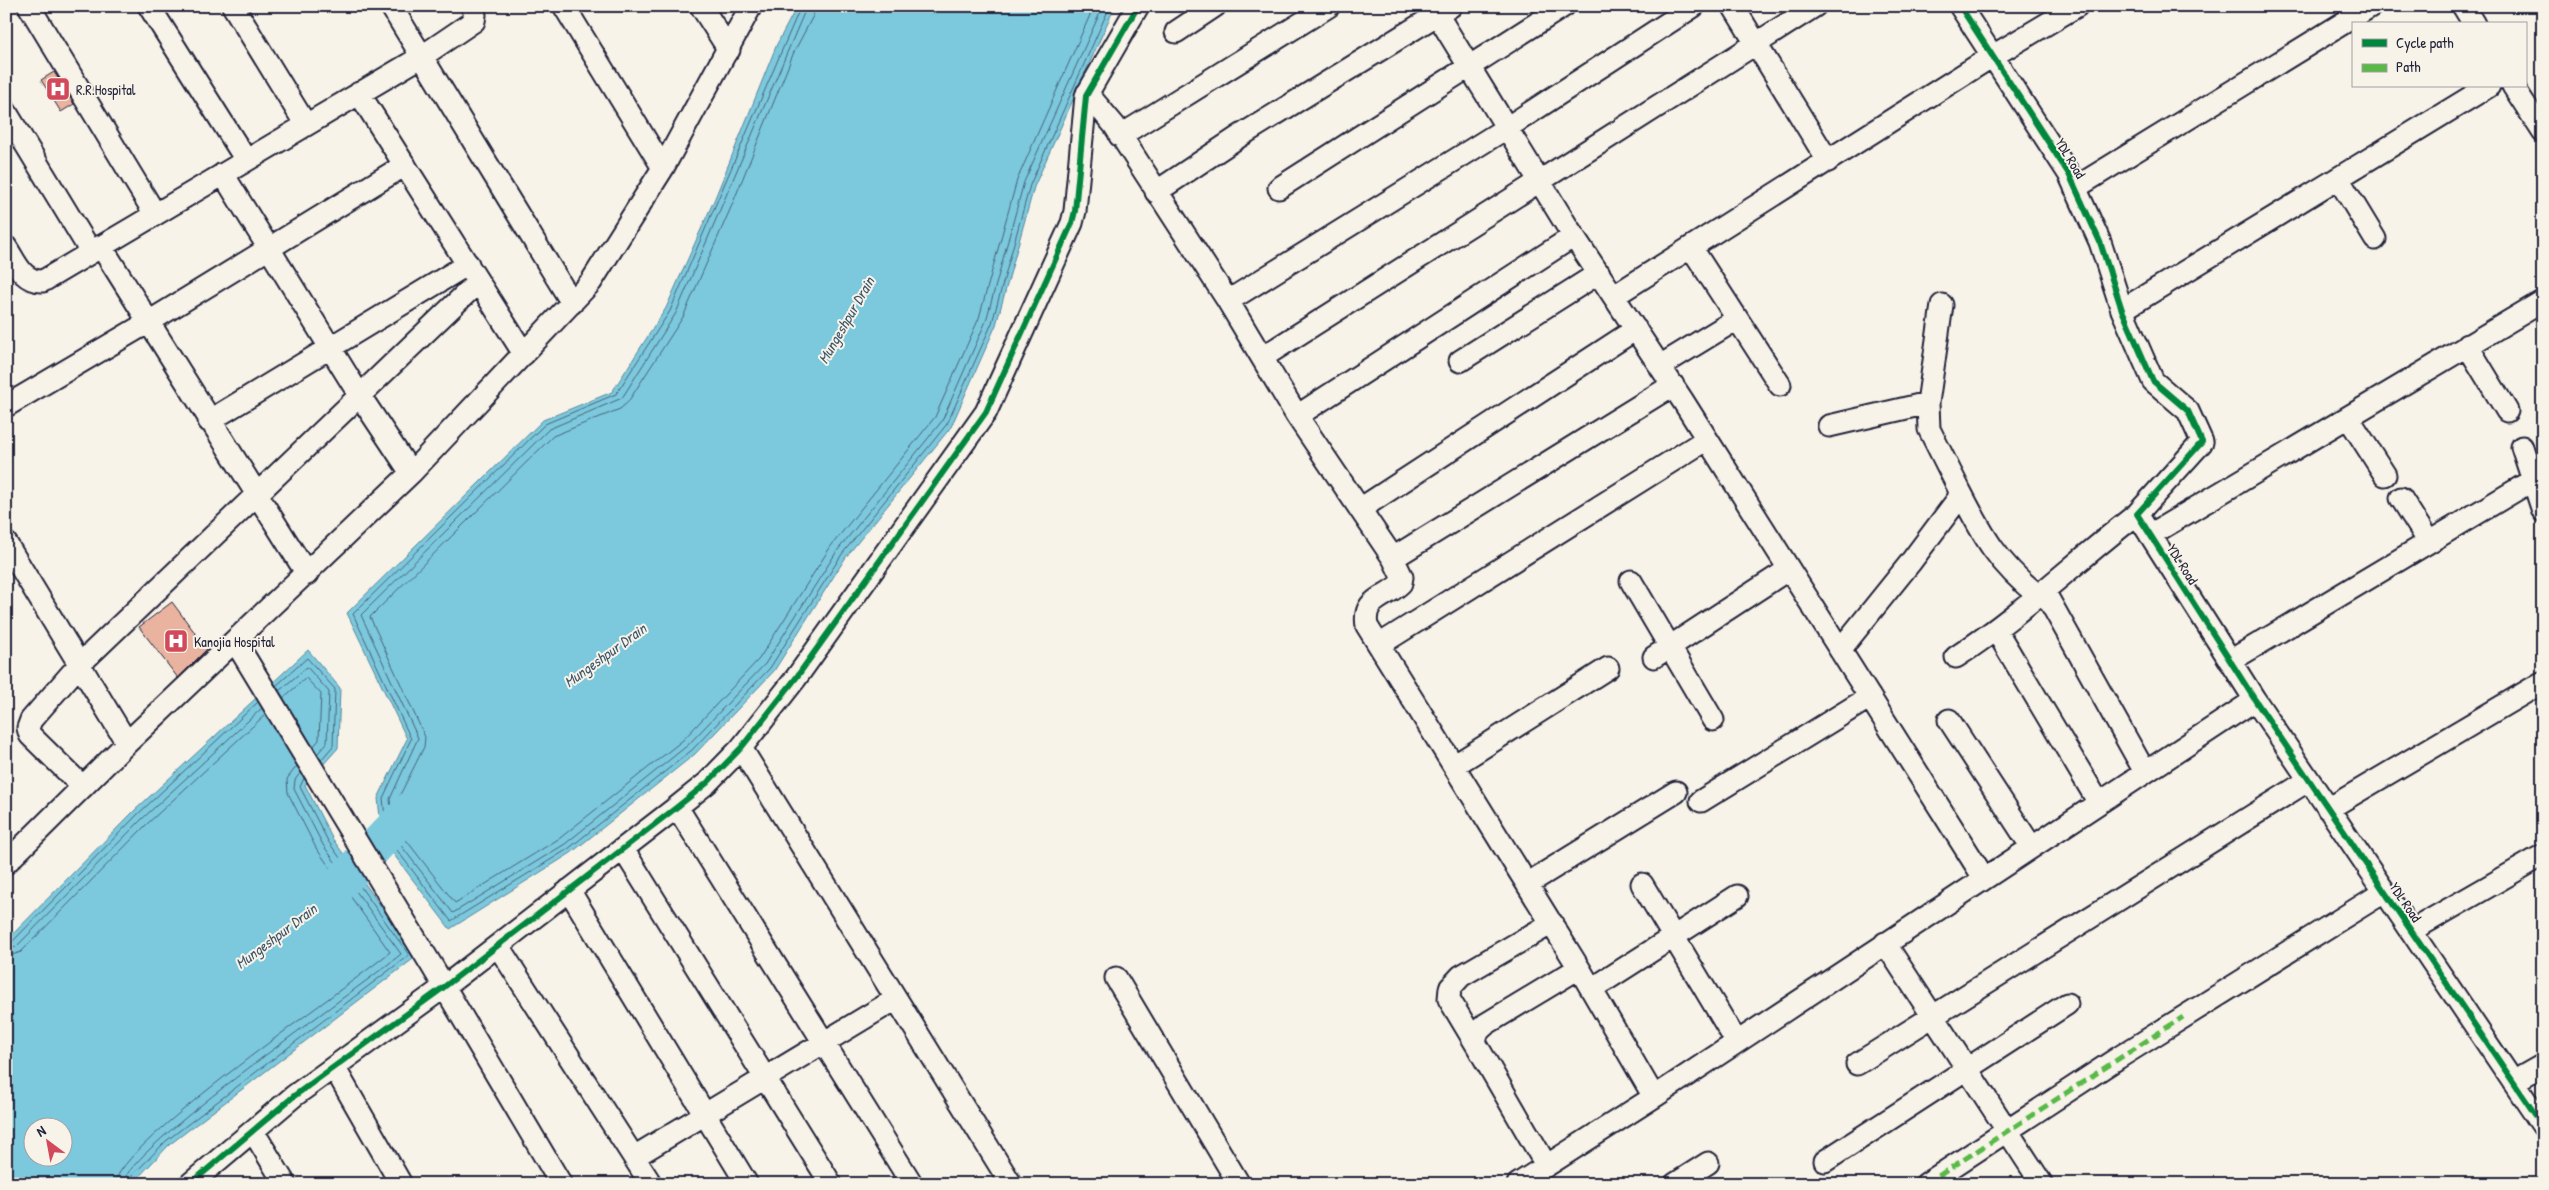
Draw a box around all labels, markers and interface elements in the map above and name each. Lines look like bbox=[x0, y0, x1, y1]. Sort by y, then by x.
legend bbox=[2352, 22, 2526, 88]
text: Cycle path bbox=[2396, 32, 2454, 53]
text: Path bbox=[2396, 56, 2421, 77]
hospital icon: R.R.Hospital bbox=[45, 76, 71, 102]
place label: R.R.Hospital bbox=[76, 80, 136, 100]
street label: YDL Road bbox=[2051, 134, 2091, 182]
water label: Mungeshpur Drain bbox=[813, 272, 880, 367]
street label: YDL Road bbox=[2163, 540, 2203, 588]
water label: Mungeshpur Drain bbox=[560, 617, 651, 692]
hospital icon: Kanojia Hospital bbox=[163, 628, 189, 654]
place label: Kanojia Hospital bbox=[194, 632, 275, 652]
street label: YDL Road bbox=[2386, 878, 2427, 926]
water label: Mungeshpur Drain bbox=[231, 898, 322, 974]
north arrow bbox=[22, 1118, 72, 1168]
text: N bbox=[33, 1120, 50, 1141]

